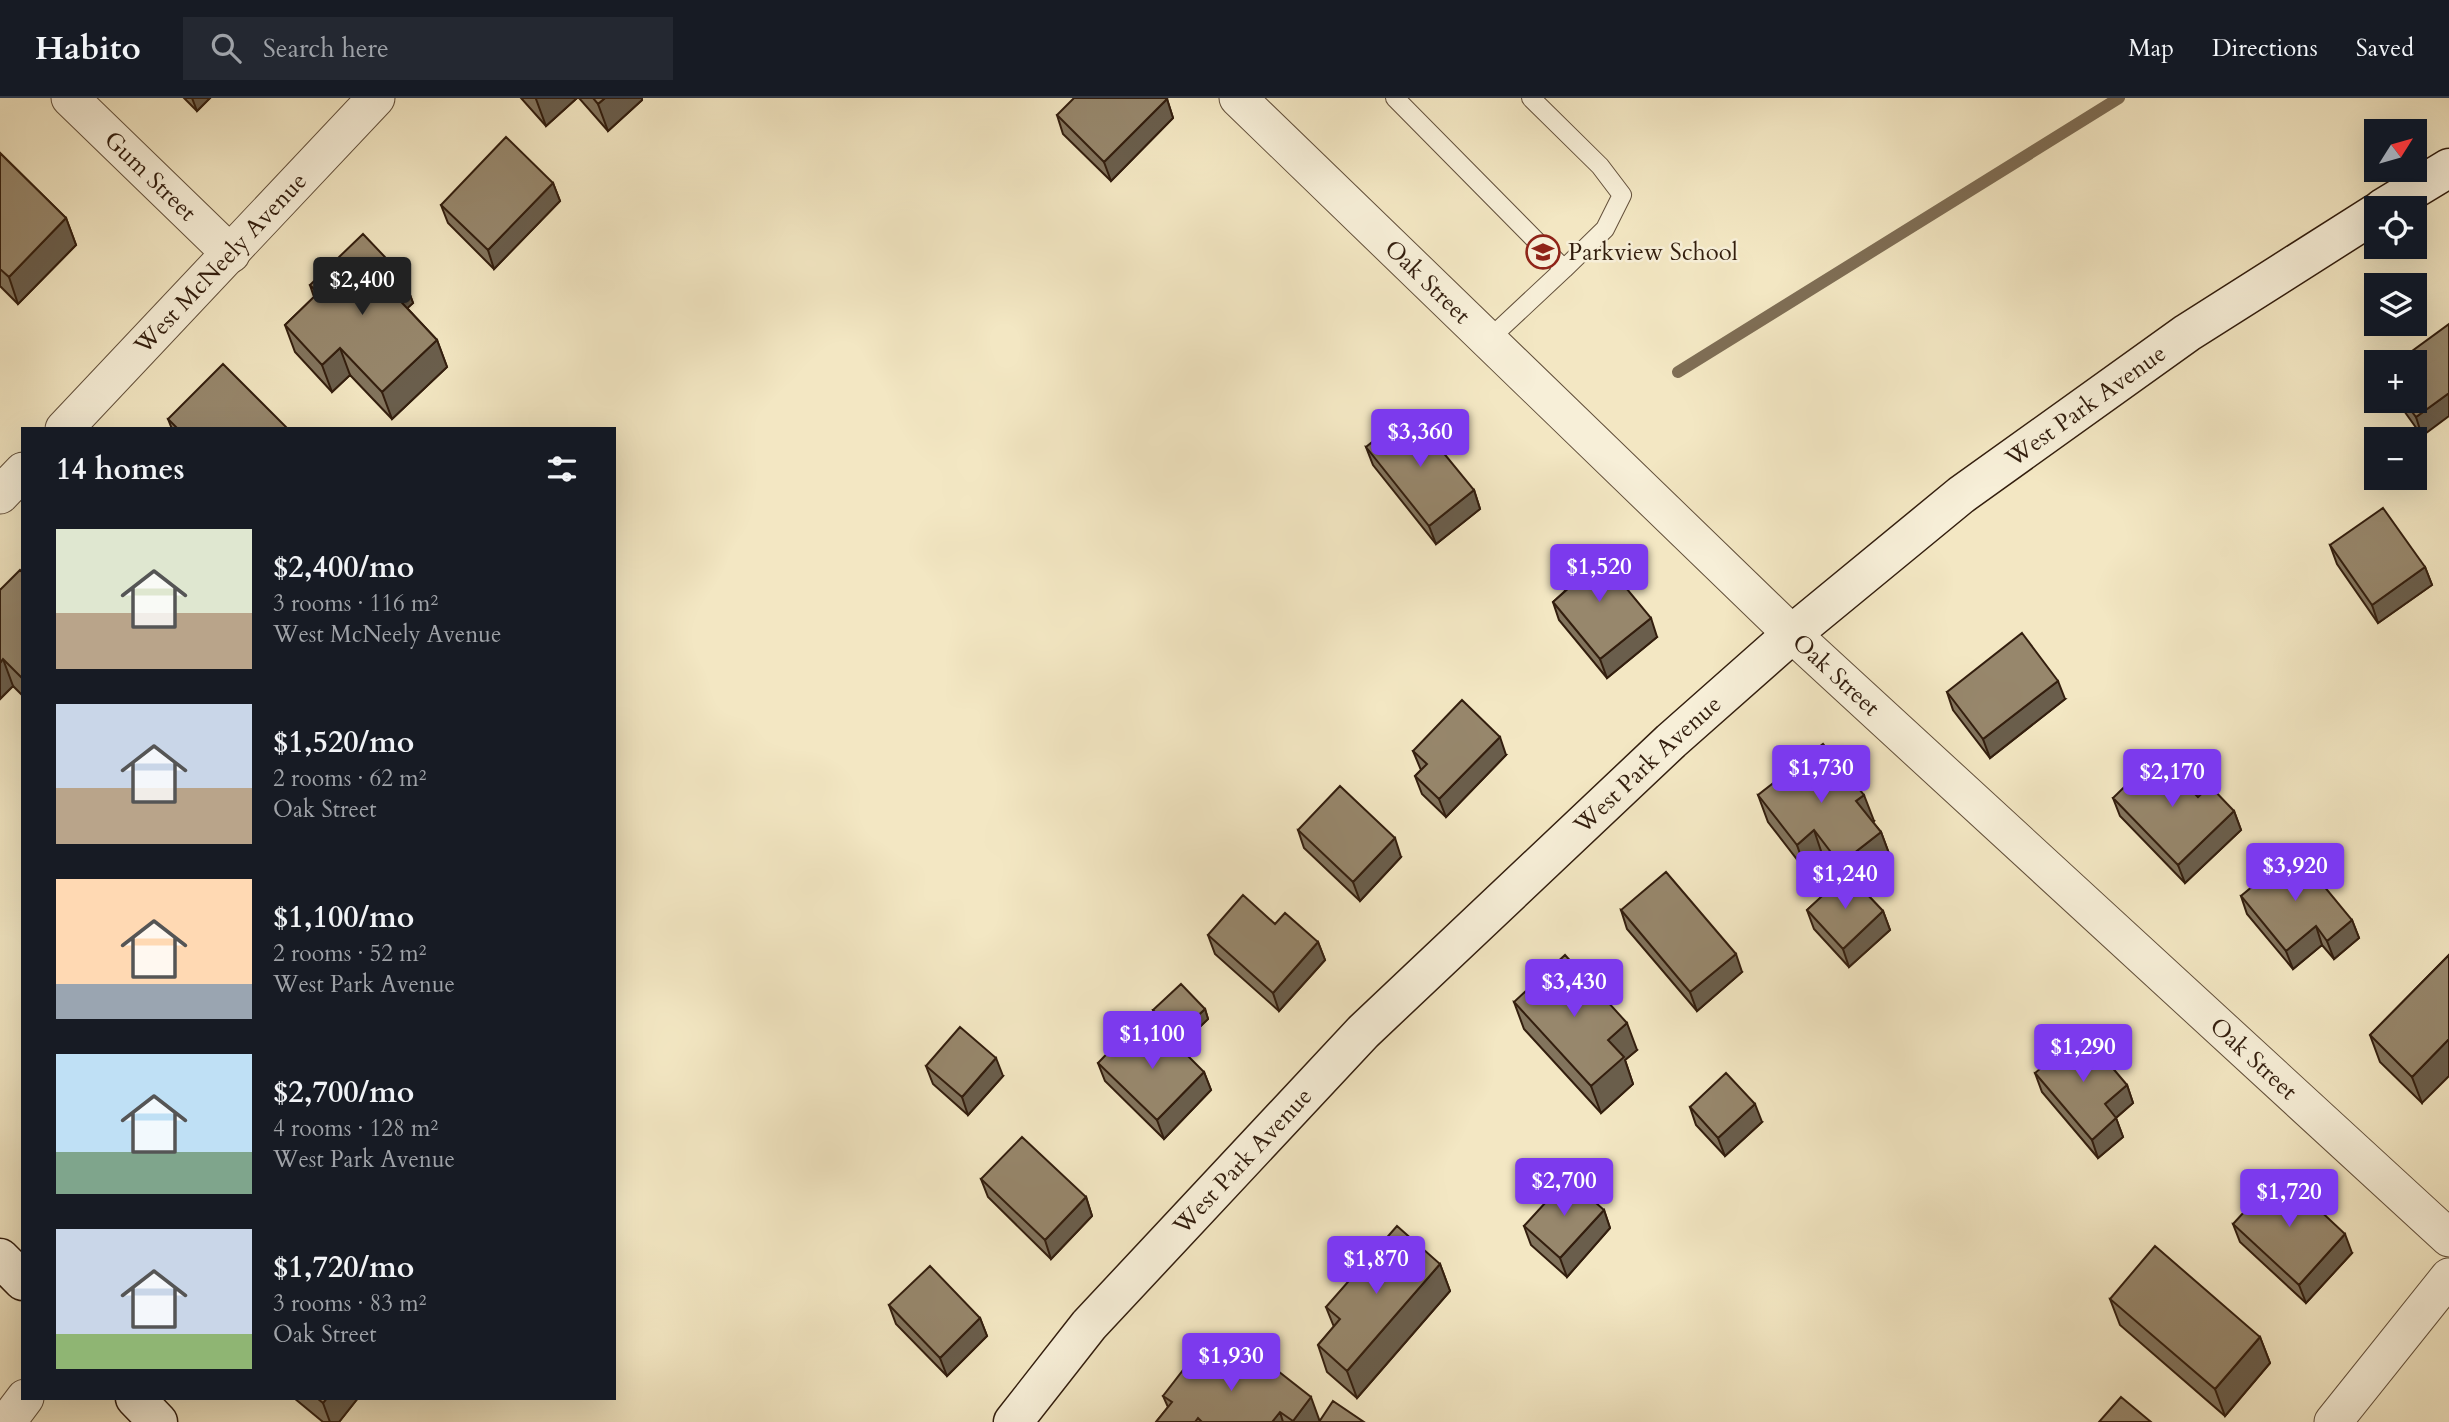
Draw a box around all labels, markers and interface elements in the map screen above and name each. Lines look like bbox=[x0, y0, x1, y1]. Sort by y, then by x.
search box bbox=[183, 17, 673, 80]
text: Habito bbox=[35, 26, 141, 71]
icon: search bbox=[207, 29, 245, 67]
text: Search here bbox=[263, 31, 389, 66]
text: Map bbox=[2128, 32, 2174, 65]
text: Directions bbox=[2212, 32, 2318, 65]
text: Saved bbox=[2356, 32, 2414, 65]
north arrow bbox=[2364, 119, 2427, 182]
map controls bbox=[2364, 119, 2427, 490]
street label: Gum Street bbox=[97, 123, 204, 229]
street label: West McNeely Avenue bbox=[126, 165, 314, 362]
button: locate bbox=[2364, 196, 2427, 259]
street label: Oak Street bbox=[1377, 232, 1478, 331]
school or university icon: Parkview School bbox=[1524, 233, 1562, 271]
place label: Parkview School bbox=[1568, 236, 1738, 269]
pin: $2,400 bbox=[305, 258, 419, 317]
text: $2,400 bbox=[329, 264, 395, 295]
button: layers bbox=[2364, 273, 2427, 336]
street label: West Park Avenue bbox=[1998, 337, 2173, 475]
button: + bbox=[2364, 350, 2427, 413]
pin: $3,360 bbox=[1363, 410, 1477, 469]
text: $3,360 bbox=[1387, 416, 1453, 447]
button: − bbox=[2364, 427, 2427, 490]
text: 14 homes bbox=[56, 449, 185, 490]
icon: filters bbox=[543, 450, 581, 488]
pin: $1,520 bbox=[1542, 545, 1656, 604]
text: $2,400/mo bbox=[273, 547, 414, 588]
text: $1,520 bbox=[1566, 551, 1632, 582]
icon: home bbox=[112, 557, 196, 641]
text: 3 rooms · 116 m² bbox=[273, 588, 438, 619]
text: West McNeely Avenue bbox=[273, 619, 501, 650]
street label: Oak Street bbox=[1785, 626, 1888, 724]
street label: West Park Avenue bbox=[1566, 688, 1728, 842]
text: $1,520/mo bbox=[273, 722, 414, 763]
icon: home bbox=[112, 732, 196, 816]
pin: $1,730 bbox=[1764, 746, 1878, 805]
pin: $2,170 bbox=[2115, 750, 2229, 809]
text: $1,730 bbox=[1788, 752, 1854, 783]
text: $2,170 bbox=[2139, 756, 2205, 787]
text: 2 rooms · 62 m² bbox=[273, 763, 426, 794]
text: Oak Street bbox=[273, 794, 377, 825]
pin: $3,920 bbox=[2238, 844, 2352, 903]
text: $3,920 bbox=[2262, 850, 2328, 881]
pin: $1,240 bbox=[1788, 852, 1902, 911]
text: $1,240 bbox=[1812, 858, 1878, 889]
text: $1,100/mo bbox=[273, 897, 414, 938]
icon: home bbox=[112, 907, 196, 991]
text: 2 rooms · 52 m² bbox=[273, 938, 426, 969]
pin: $3,430 bbox=[1517, 960, 1631, 1019]
text: $3,430 bbox=[1541, 966, 1607, 997]
text: West Park Avenue bbox=[273, 969, 455, 1000]
street label: Oak Street bbox=[2203, 1010, 2305, 1107]
pin: $1,100 bbox=[1095, 1012, 1209, 1071]
text: $1,100 bbox=[1119, 1018, 1185, 1049]
pin: $1,290 bbox=[2026, 1024, 2140, 1084]
text: $1,290 bbox=[2050, 1031, 2116, 1062]
text: $2,700/mo bbox=[273, 1072, 414, 1113]
street label: West Park Avenue bbox=[1165, 1080, 1319, 1242]
icon: home bbox=[112, 1082, 196, 1166]
text: 4 rooms · 128 m² bbox=[273, 1113, 438, 1144]
text: West Park Avenue bbox=[273, 1144, 455, 1175]
pin: $2,700 bbox=[1507, 1158, 1621, 1218]
text: $2,700 bbox=[1531, 1165, 1597, 1196]
pin: $1,720 bbox=[2232, 1170, 2346, 1229]
text: $1,720 bbox=[2256, 1176, 2322, 1207]
pin: $1,870 bbox=[1319, 1236, 1433, 1296]
text: $1,870 bbox=[1343, 1243, 1409, 1274]
text: $1,720/mo bbox=[273, 1247, 414, 1288]
icon: home bbox=[112, 1257, 196, 1341]
text: 3 rooms · 83 m² bbox=[273, 1288, 426, 1319]
text: Oak Street bbox=[273, 1319, 377, 1350]
pin: $1,930 bbox=[1174, 1334, 1288, 1393]
text: $1,930 bbox=[1198, 1340, 1264, 1371]

